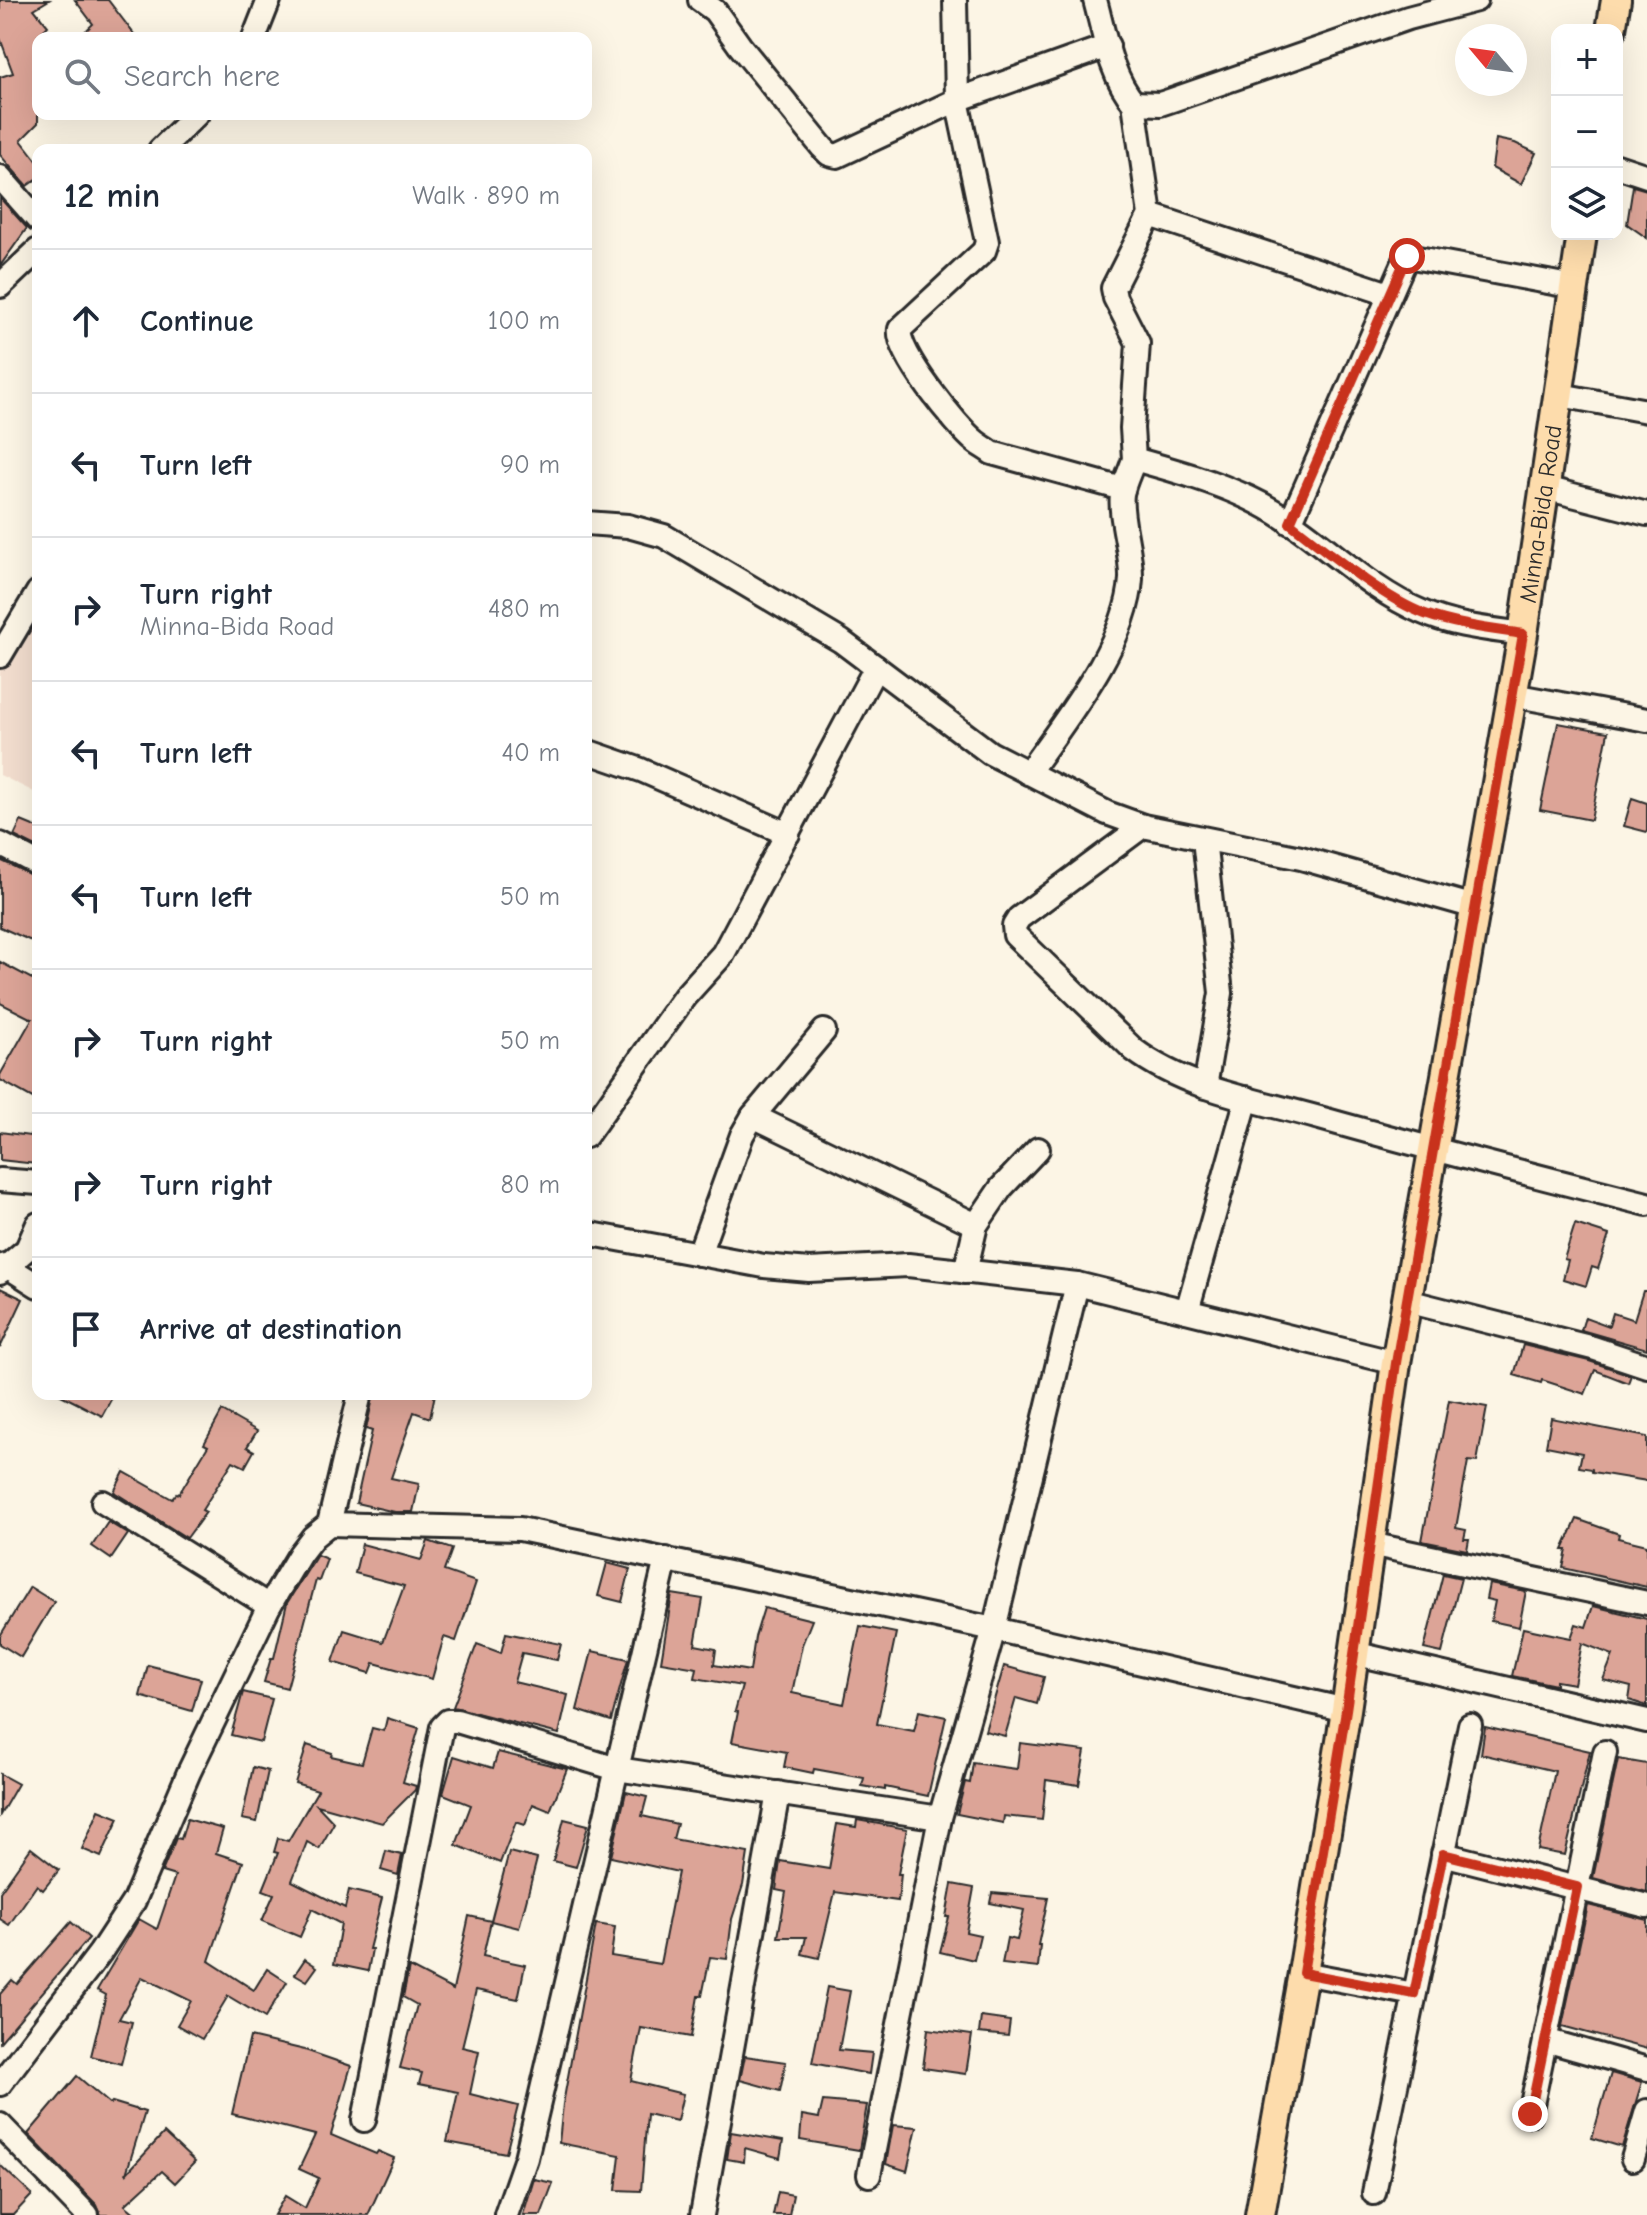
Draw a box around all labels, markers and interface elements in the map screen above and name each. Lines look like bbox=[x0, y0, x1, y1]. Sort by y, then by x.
north arrow bbox=[1455, 24, 1527, 96]
map controls bbox=[1551, 24, 1623, 240]
button: + bbox=[1551, 24, 1623, 96]
search box bbox=[32, 32, 592, 120]
icon: search bbox=[60, 54, 104, 98]
text: Search here bbox=[124, 59, 280, 94]
button: − bbox=[1551, 96, 1623, 168]
button: layers bbox=[1551, 168, 1623, 240]
text: 12 min bbox=[64, 176, 160, 216]
text: Walk · 890 m bbox=[412, 181, 560, 211]
route start bbox=[1389, 238, 1425, 274]
icon: ahead bbox=[64, 299, 108, 343]
text: Continue bbox=[140, 304, 254, 339]
text: 100 m bbox=[488, 306, 560, 336]
street label: Minna-Bida Road bbox=[1514, 423, 1568, 605]
icon: left bbox=[64, 443, 108, 487]
text: Turn left bbox=[140, 448, 252, 483]
text: 90 m bbox=[500, 450, 560, 480]
text: Turn right bbox=[140, 577, 272, 612]
icon: right bbox=[64, 587, 108, 631]
text: 480 m bbox=[488, 594, 560, 624]
text: Minna-Bida Road bbox=[140, 612, 334, 642]
icon: left bbox=[64, 731, 108, 775]
text: Turn left bbox=[140, 736, 252, 771]
text: 40 m bbox=[501, 738, 560, 768]
icon: left bbox=[64, 875, 108, 919]
text: Turn left bbox=[140, 880, 252, 915]
text: 50 m bbox=[500, 882, 560, 912]
icon: right bbox=[64, 1019, 108, 1063]
text: Turn right bbox=[140, 1024, 272, 1059]
text: 50 m bbox=[500, 1026, 560, 1056]
icon: right bbox=[64, 1163, 108, 1207]
text: Turn right bbox=[140, 1168, 272, 1203]
text: 80 m bbox=[501, 1170, 560, 1200]
icon: arrive bbox=[64, 1307, 108, 1351]
text: Arrive at destination bbox=[140, 1312, 402, 1347]
route end bbox=[1512, 2096, 1548, 2132]

